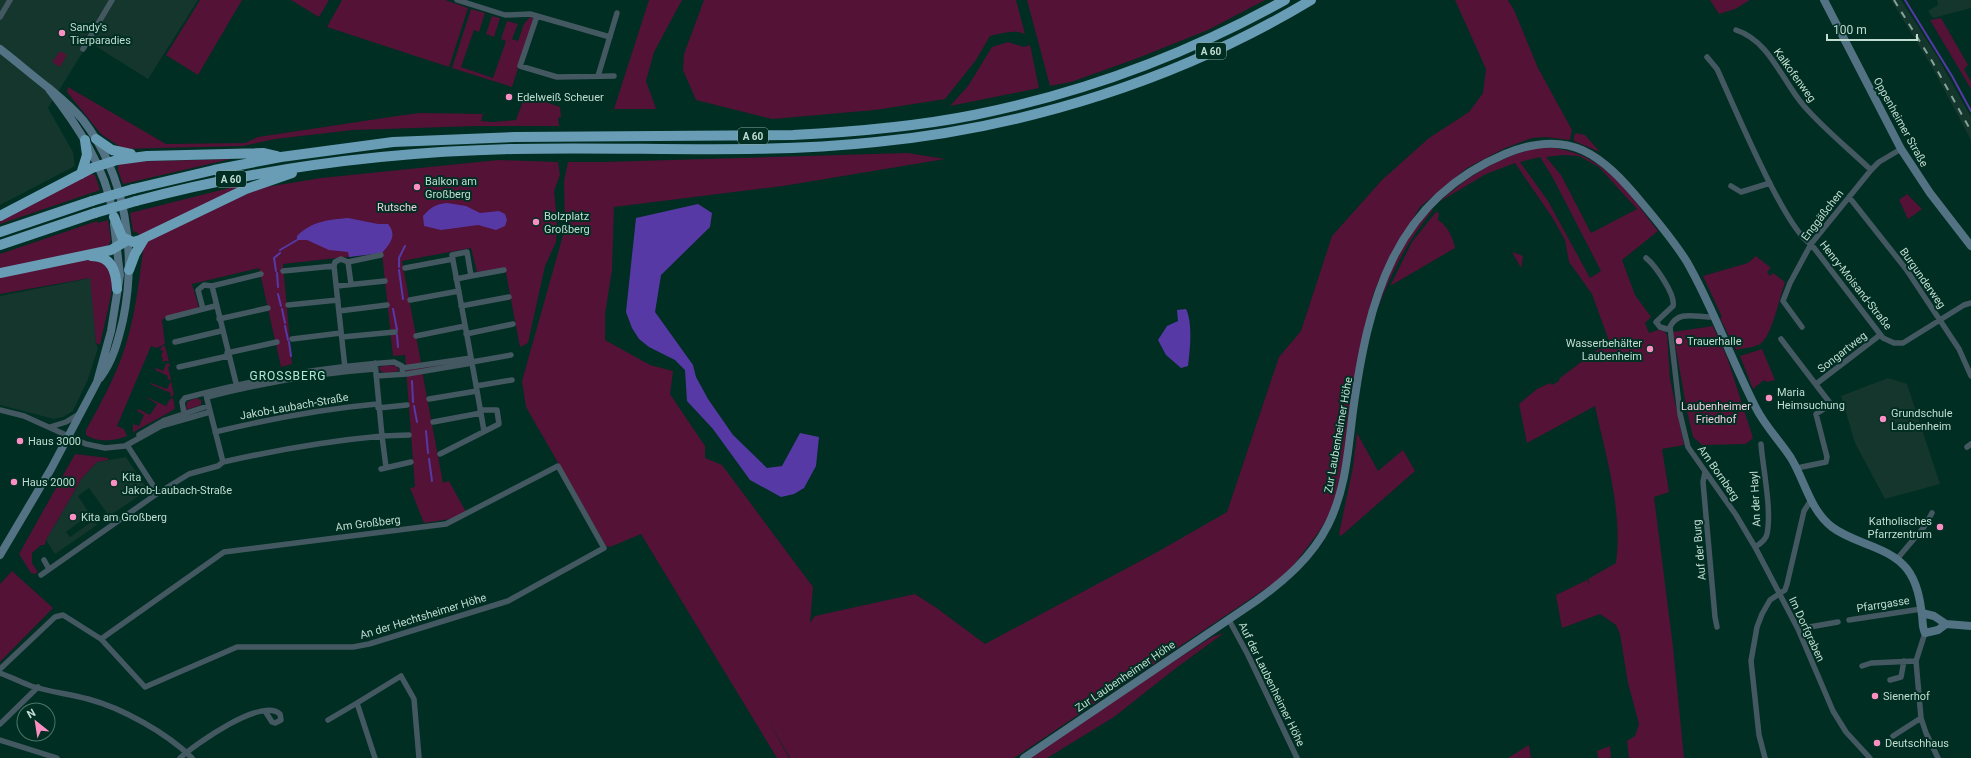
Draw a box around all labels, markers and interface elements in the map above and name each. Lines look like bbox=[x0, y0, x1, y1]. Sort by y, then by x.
scale bar bbox=[1827, 16, 1917, 42]
place label: Sandy's Tierparadies bbox=[70, 21, 131, 47]
text: 100 m bbox=[1833, 23, 1867, 37]
marker: Sandy's Tierparadies bbox=[57, 28, 67, 38]
road number: A 60 bbox=[1196, 43, 1226, 59]
street label: Kalkofenweg bbox=[1771, 46, 1818, 105]
street label: Oppenheimer Straße bbox=[1871, 75, 1931, 169]
place label: Edelweiß Scheuer bbox=[517, 91, 604, 104]
marker: Edelweiß Scheuer bbox=[504, 92, 514, 102]
road number: A 60 bbox=[738, 128, 768, 144]
road number: A 60 bbox=[216, 171, 246, 187]
place label: Balkon am Großberg bbox=[425, 175, 477, 201]
marker: Balkon am Großberg bbox=[412, 182, 422, 192]
street label: Enggäßchen bbox=[1799, 187, 1846, 243]
park label: Rutsche bbox=[377, 201, 417, 214]
place label: Bolzplatz Großberg bbox=[544, 210, 590, 236]
marker: Bolzplatz Großberg bbox=[531, 217, 541, 227]
street label: Henry-Moisand-Straße bbox=[1817, 238, 1894, 333]
street label: Burgunderweg bbox=[1897, 245, 1948, 311]
street label: Songartweg bbox=[1815, 329, 1870, 376]
place label: Trauerhalle bbox=[1687, 335, 1742, 348]
marker: Trauerhalle bbox=[1674, 336, 1684, 346]
place label: Wasserbehälter Laubenheim bbox=[1566, 337, 1642, 363]
marker: Wasserbehälter Laubenheim bbox=[1645, 344, 1655, 354]
district label: GROSSBERG bbox=[250, 369, 326, 383]
street label: Zur Laubenheimer Höhe bbox=[1322, 376, 1355, 494]
place label: Maria Heimsuchung bbox=[1777, 386, 1845, 412]
street label: Jakob-Laubach-Straße bbox=[239, 391, 350, 422]
marker: Maria Heimsuchung bbox=[1764, 393, 1774, 403]
park label: Laubenheimer Friedhof bbox=[1681, 400, 1751, 426]
place label: Grundschule Laubenheim bbox=[1891, 407, 1953, 433]
marker: Grundschule Laubenheim bbox=[1878, 414, 1888, 424]
place label: Haus 3000 bbox=[28, 435, 81, 448]
marker: Haus 3000 bbox=[15, 436, 25, 446]
street label: Am Bornberg bbox=[1695, 443, 1742, 503]
place label: Kita Jakob-Laubach-Straße bbox=[122, 471, 232, 497]
street label: An der Hayl bbox=[1748, 471, 1763, 527]
place label: Haus 2000 bbox=[22, 476, 75, 489]
marker: Haus 2000 bbox=[9, 477, 19, 487]
marker: Kita Jakob-Laubach-Straße bbox=[109, 478, 119, 488]
place label: Kita am Großberg bbox=[81, 511, 167, 524]
marker: Kita am Großberg bbox=[68, 512, 78, 522]
street label: Am Großberg bbox=[335, 513, 401, 534]
place label: Katholisches Pfarrzentrum bbox=[1867, 515, 1932, 541]
street label: Auf der Burg bbox=[1690, 519, 1709, 581]
marker: Katholisches Pfarrzentrum bbox=[1935, 522, 1945, 532]
street label: An der Hechtsheimer Höhe bbox=[358, 591, 488, 642]
street label: Pfarrgasse bbox=[1856, 594, 1911, 615]
street label: Im Dorfgraben bbox=[1786, 595, 1827, 664]
street label: Auf der Laubenheimer Höhe bbox=[1236, 620, 1307, 749]
street label: Zur Laubenheimer Höhe bbox=[1073, 638, 1178, 715]
place label: Sienerhof bbox=[1883, 690, 1930, 703]
marker: Sienerhof bbox=[1870, 691, 1880, 701]
north arrow bbox=[16, 702, 56, 742]
text: N bbox=[25, 706, 38, 721]
place label: Deutschhaus bbox=[1885, 737, 1949, 750]
marker: Deutschhaus bbox=[1872, 738, 1882, 748]

